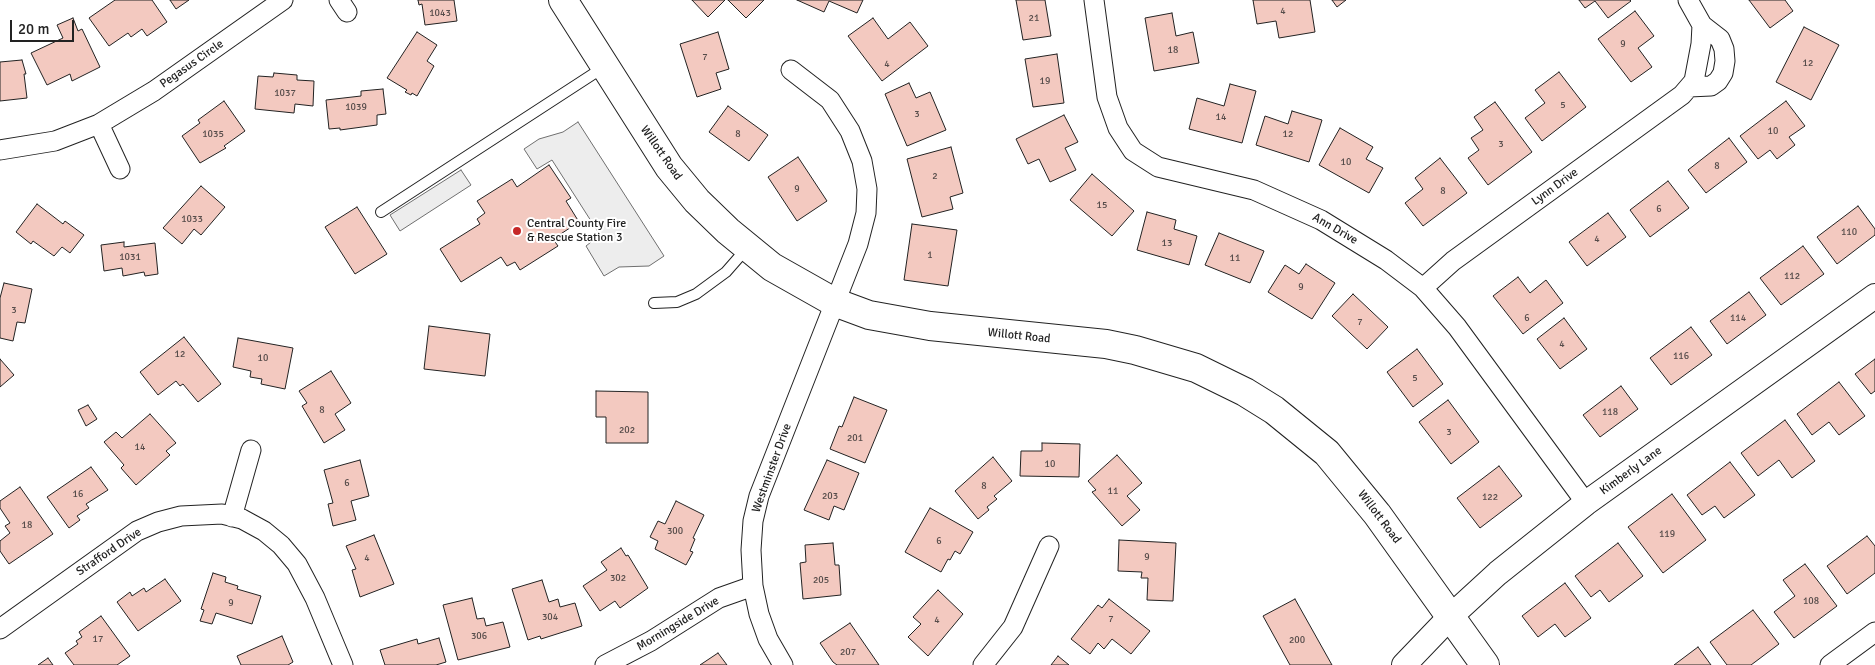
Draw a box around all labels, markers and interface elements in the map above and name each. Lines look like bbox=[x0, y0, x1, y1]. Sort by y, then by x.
house number: 4 bbox=[1280, 5, 1286, 17]
house number: 1043 bbox=[429, 7, 451, 19]
scale bar bbox=[12, 10, 76, 42]
house number: 21 bbox=[1029, 12, 1039, 24]
text: 20 m bbox=[18, 20, 49, 38]
street label: Pegasus Circle bbox=[157, 37, 227, 91]
house number: 9 bbox=[1620, 38, 1626, 50]
house number: 18 bbox=[1168, 44, 1178, 56]
house number: 7 bbox=[702, 51, 708, 63]
house number: 12 bbox=[1803, 57, 1813, 69]
house number: 4 bbox=[884, 58, 890, 70]
house number: 19 bbox=[1040, 75, 1050, 87]
house number: 1037 bbox=[274, 87, 296, 99]
house number: 5 bbox=[1560, 99, 1566, 111]
house number: 1039 bbox=[345, 101, 367, 113]
house number: 3 bbox=[914, 108, 920, 120]
house number: 14 bbox=[1216, 111, 1226, 123]
street label: Willott Road bbox=[637, 123, 685, 183]
house number: 10 bbox=[1768, 125, 1778, 137]
house number: 1035 bbox=[202, 128, 224, 140]
house number: 8 bbox=[735, 128, 741, 140]
house number: 12 bbox=[1283, 128, 1293, 140]
house number: 3 bbox=[1498, 138, 1504, 150]
house number: 10 bbox=[1341, 156, 1351, 168]
house number: 8 bbox=[1714, 160, 1720, 172]
street label: Lynn Drive bbox=[1529, 165, 1581, 209]
house number: 2 bbox=[932, 170, 938, 182]
house number: 9 bbox=[794, 183, 800, 195]
house number: 8 bbox=[1440, 185, 1446, 197]
house number: 15 bbox=[1097, 199, 1107, 211]
house number: 6 bbox=[1656, 203, 1662, 215]
street label: Ann Drive bbox=[1310, 210, 1360, 248]
house number: 1033 bbox=[181, 213, 203, 225]
place label: Central County Fire & Rescue Station 3 bbox=[527, 217, 626, 245]
marker: Central County Fire & Rescue Station 3 bbox=[511, 225, 523, 237]
house number: 110 bbox=[1841, 226, 1857, 238]
house number: 4 bbox=[1594, 233, 1600, 245]
house number: 13 bbox=[1162, 237, 1172, 249]
house number: 1 bbox=[927, 249, 933, 261]
house number: 1031 bbox=[119, 251, 141, 263]
house number: 11 bbox=[1230, 252, 1240, 264]
house number: 112 bbox=[1784, 270, 1800, 282]
house number: 9 bbox=[1298, 281, 1304, 293]
house number: 3 bbox=[11, 304, 17, 316]
house number: 6 bbox=[1524, 312, 1530, 324]
house number: 114 bbox=[1730, 312, 1746, 324]
house number: 7 bbox=[1357, 316, 1363, 328]
street label: Willott Road bbox=[987, 326, 1051, 346]
house number: 4 bbox=[1559, 338, 1565, 350]
house number: 12 bbox=[175, 348, 185, 360]
house number: 116 bbox=[1673, 350, 1689, 362]
house number: 10 bbox=[258, 352, 268, 364]
house number: 5 bbox=[1412, 372, 1418, 384]
house number: 8 bbox=[319, 404, 325, 416]
house number: 118 bbox=[1602, 406, 1618, 418]
street label: Westminster Drive bbox=[749, 421, 795, 515]
house number: 202 bbox=[619, 424, 635, 436]
house number: 3 bbox=[1446, 426, 1452, 438]
house number: 201 bbox=[847, 432, 863, 444]
house number: 14 bbox=[135, 441, 145, 453]
street label: Kimberly Lane bbox=[1597, 444, 1665, 498]
house number: 10 bbox=[1045, 458, 1055, 470]
house number: 6 bbox=[344, 477, 350, 489]
house number: 8 bbox=[981, 480, 987, 492]
house number: 11 bbox=[1108, 485, 1118, 497]
street label: Willott Road bbox=[1354, 487, 1404, 547]
house number: 16 bbox=[73, 488, 83, 500]
house number: 203 bbox=[822, 490, 838, 502]
house number: 122 bbox=[1482, 491, 1498, 503]
house number: 18 bbox=[22, 519, 32, 531]
street label: Strafford Drive bbox=[74, 525, 144, 579]
house number: 300 bbox=[667, 525, 683, 537]
house number: 119 bbox=[1659, 528, 1675, 540]
house number: 6 bbox=[936, 535, 942, 547]
house number: 9 bbox=[1144, 551, 1150, 563]
house number: 4 bbox=[364, 552, 370, 564]
house number: 302 bbox=[610, 572, 626, 584]
house number: 205 bbox=[813, 574, 829, 586]
street label: Morningside Drive bbox=[634, 594, 722, 654]
house number: 108 bbox=[1803, 595, 1819, 607]
house number: 9 bbox=[228, 597, 234, 609]
house number: 304 bbox=[542, 611, 558, 623]
house number: 7 bbox=[1108, 613, 1114, 625]
house number: 4 bbox=[934, 614, 940, 626]
house number: 306 bbox=[471, 630, 487, 642]
house number: 17 bbox=[93, 633, 103, 645]
house number: 200 bbox=[1289, 634, 1305, 646]
house number: 207 bbox=[840, 646, 856, 658]

